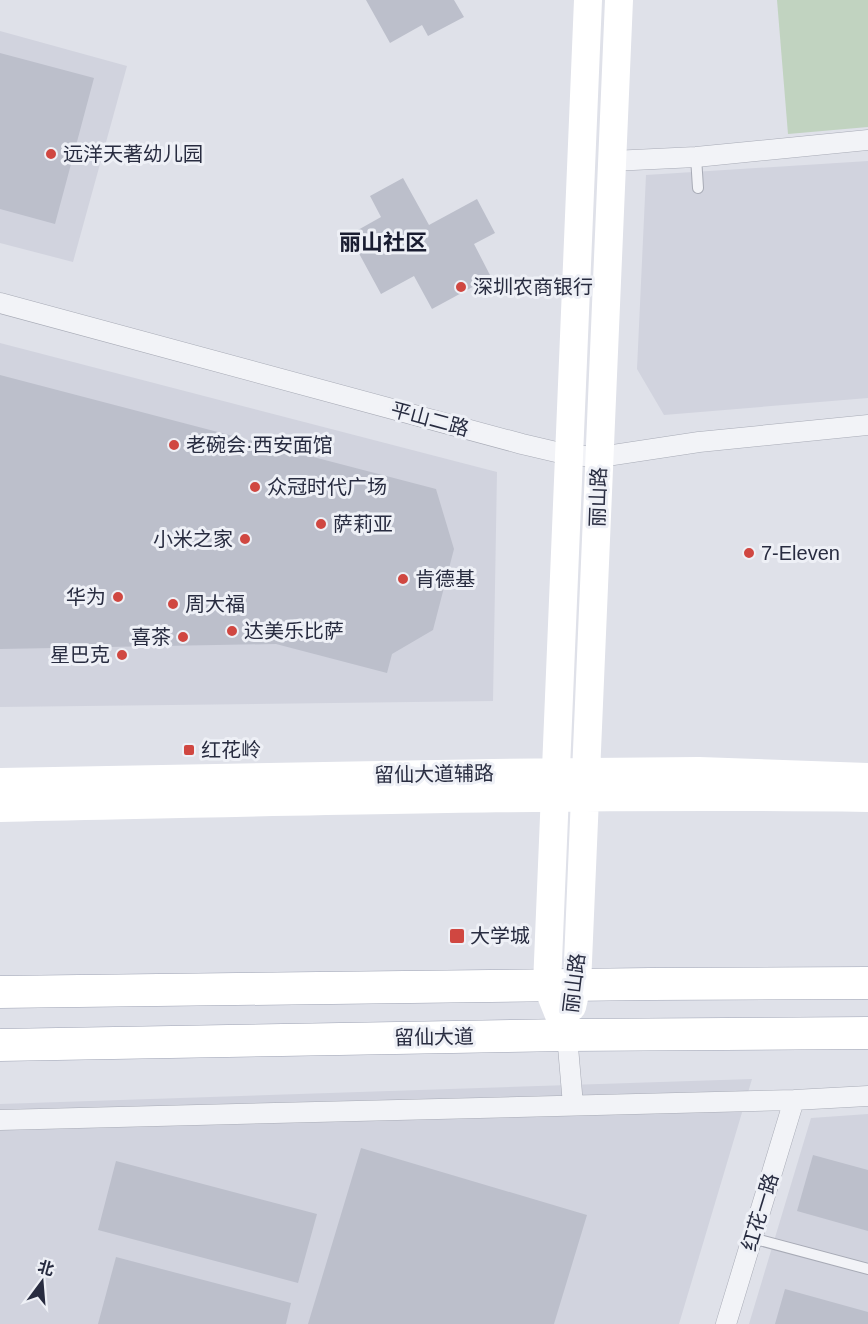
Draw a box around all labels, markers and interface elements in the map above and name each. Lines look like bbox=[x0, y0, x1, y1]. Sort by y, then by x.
place label: 远洋天著幼儿园 bbox=[63, 143, 203, 165]
marker: 远洋天著幼儿园 bbox=[44, 147, 58, 161]
district label: 丽山社区 bbox=[339, 230, 427, 255]
place label: 深圳农商银行 bbox=[473, 276, 593, 298]
marker: 深圳农商银行 bbox=[454, 280, 468, 294]
street label: 平山二路 bbox=[389, 398, 471, 440]
place label: 老碗会·西安面馆 bbox=[186, 434, 333, 456]
marker: 老碗会·西安面馆 bbox=[167, 438, 181, 452]
street label: 丽山路 bbox=[586, 467, 610, 527]
place label: 众冠时代广场 bbox=[267, 476, 387, 498]
marker: 众冠时代广场 bbox=[248, 480, 262, 494]
place label: 萨莉亚 bbox=[333, 513, 393, 535]
marker: 萨莉亚 bbox=[314, 517, 328, 531]
place label: 小米之家 bbox=[153, 528, 233, 550]
marker: 小米之家 bbox=[238, 532, 252, 546]
place label: 7-Eleven bbox=[761, 542, 840, 564]
marker: 7-Eleven bbox=[742, 546, 756, 560]
place label: 肯德基 bbox=[415, 568, 475, 590]
marker: 肯德基 bbox=[396, 572, 410, 586]
place label: 华为 bbox=[66, 586, 106, 608]
marker: 华为 bbox=[111, 590, 125, 604]
place label: 周大福 bbox=[185, 593, 245, 615]
marker: 周大福 bbox=[166, 597, 180, 611]
place label: 达美乐比萨 bbox=[244, 620, 344, 642]
marker: 达美乐比萨 bbox=[225, 624, 239, 638]
place label: 喜茶 bbox=[131, 626, 171, 648]
marker: 喜茶 bbox=[176, 630, 190, 644]
place label: 星巴克 bbox=[50, 644, 110, 666]
marker: 星巴克 bbox=[115, 648, 129, 662]
place label: 红花岭 bbox=[201, 739, 261, 761]
marker: 红花岭 bbox=[182, 743, 196, 757]
street label: 留仙大道辅路 bbox=[374, 762, 494, 786]
place label: 大学城 bbox=[470, 925, 530, 947]
marker: 大学城 bbox=[448, 927, 466, 945]
street label: 丽山路 bbox=[559, 952, 589, 1014]
street label: 留仙大道 bbox=[394, 1025, 474, 1049]
street label: 红花一路 bbox=[738, 1171, 782, 1253]
north arrow bbox=[12, 1252, 72, 1312]
text: 北 bbox=[36, 1258, 56, 1278]

